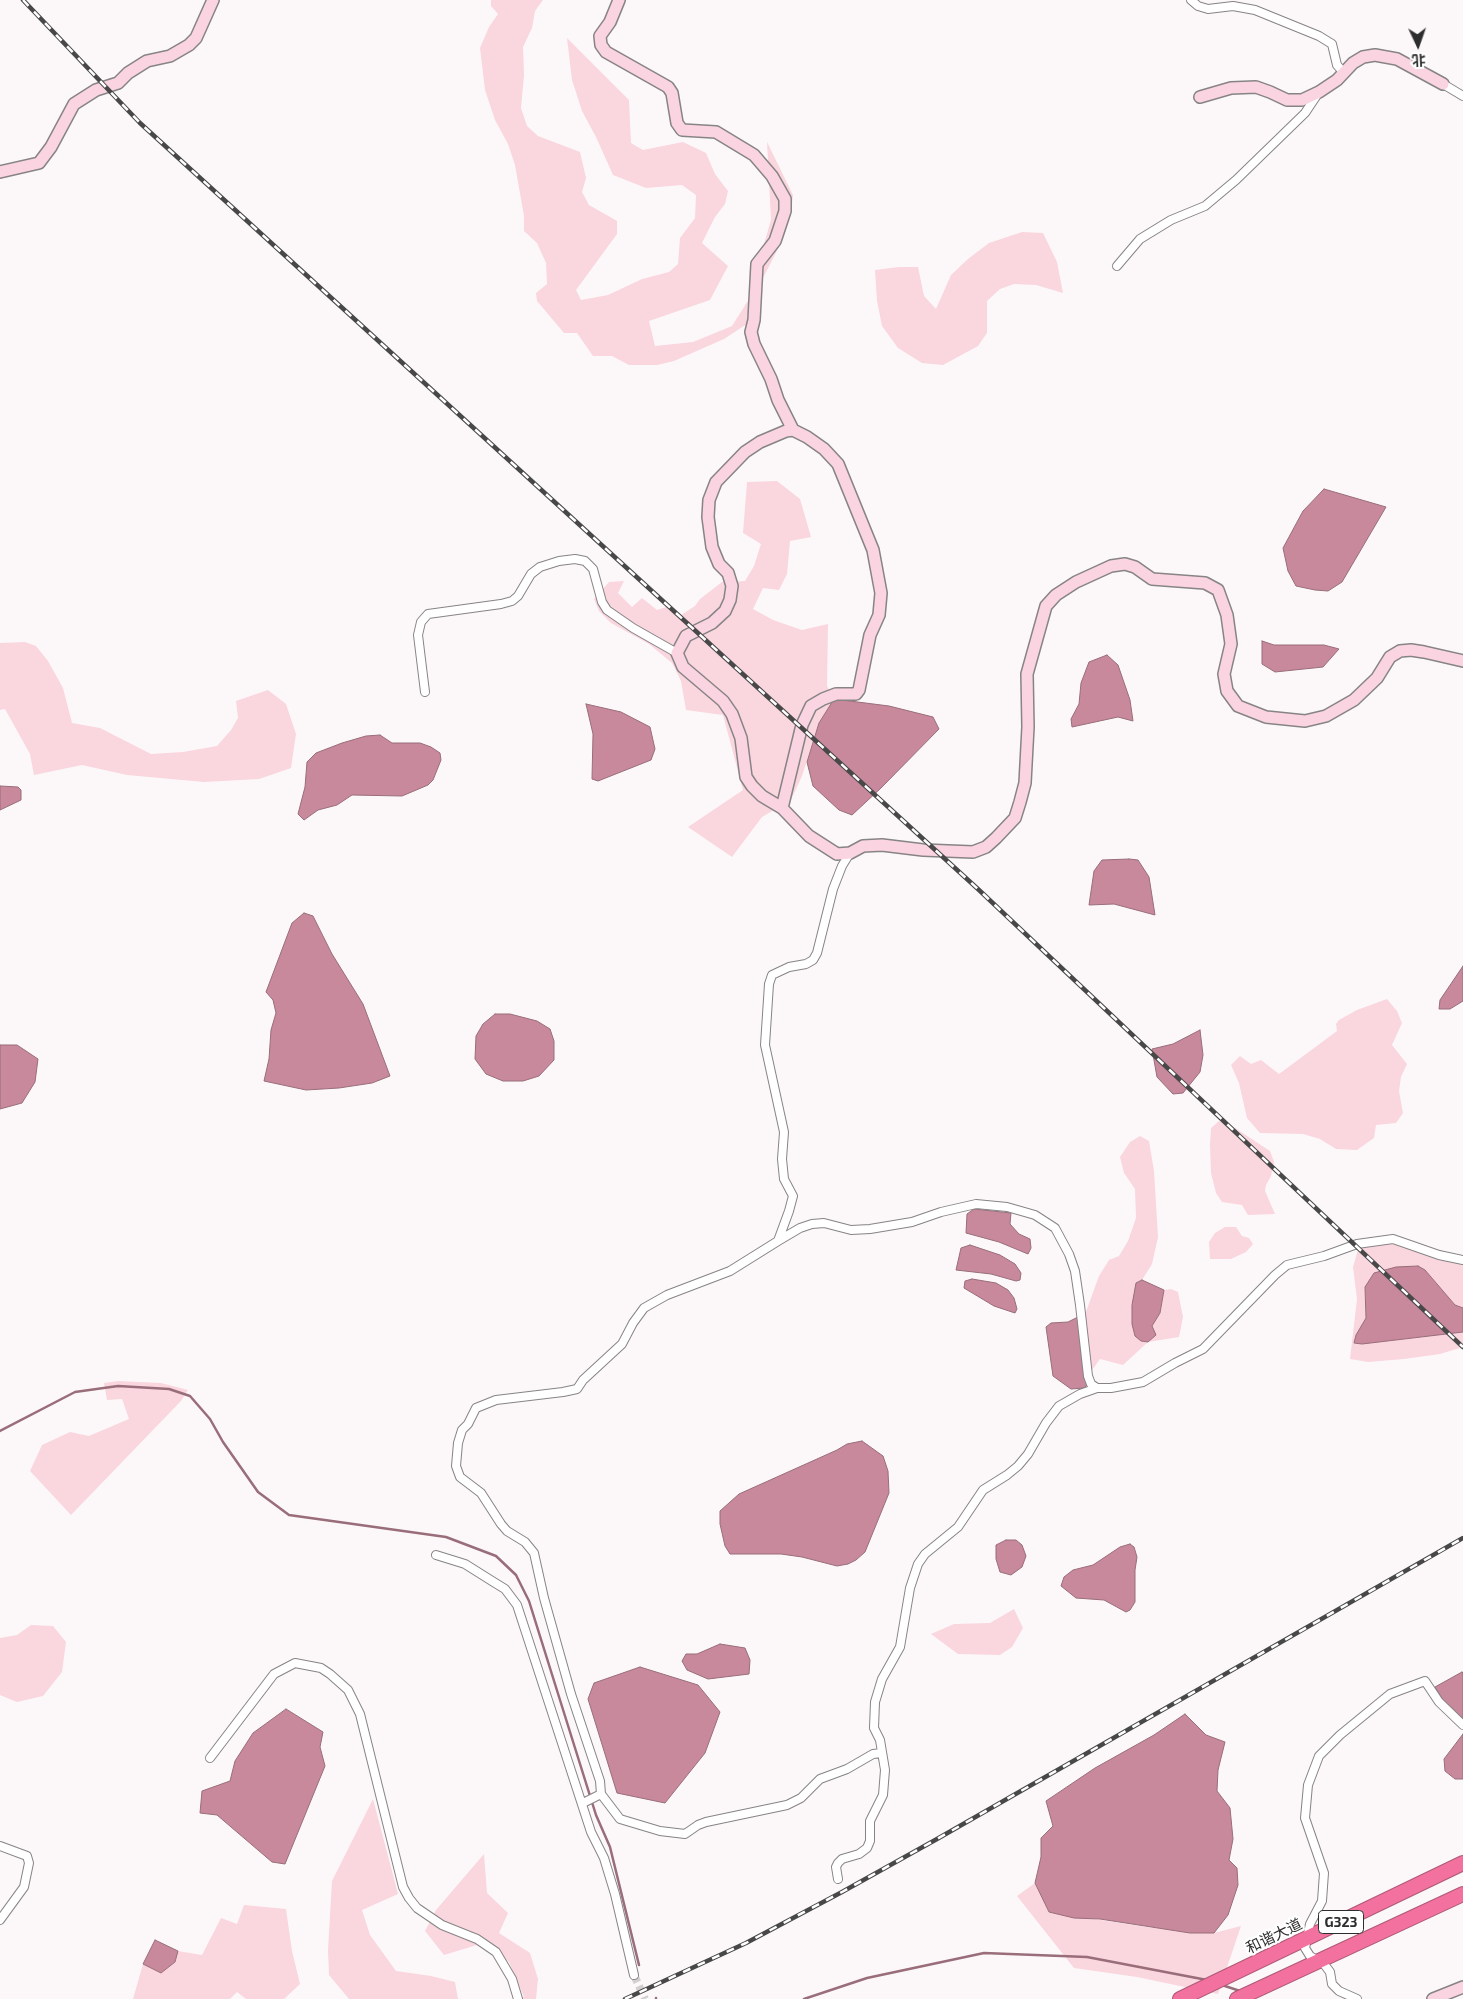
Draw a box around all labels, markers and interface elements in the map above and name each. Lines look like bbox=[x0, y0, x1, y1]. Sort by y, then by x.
north arrow bbox=[1393, 20, 1443, 70]
text: 北 bbox=[1411, 52, 1426, 69]
road number: G323 bbox=[1318, 1910, 1364, 1934]
street label: 和谐大道 bbox=[1243, 1915, 1305, 1957]

